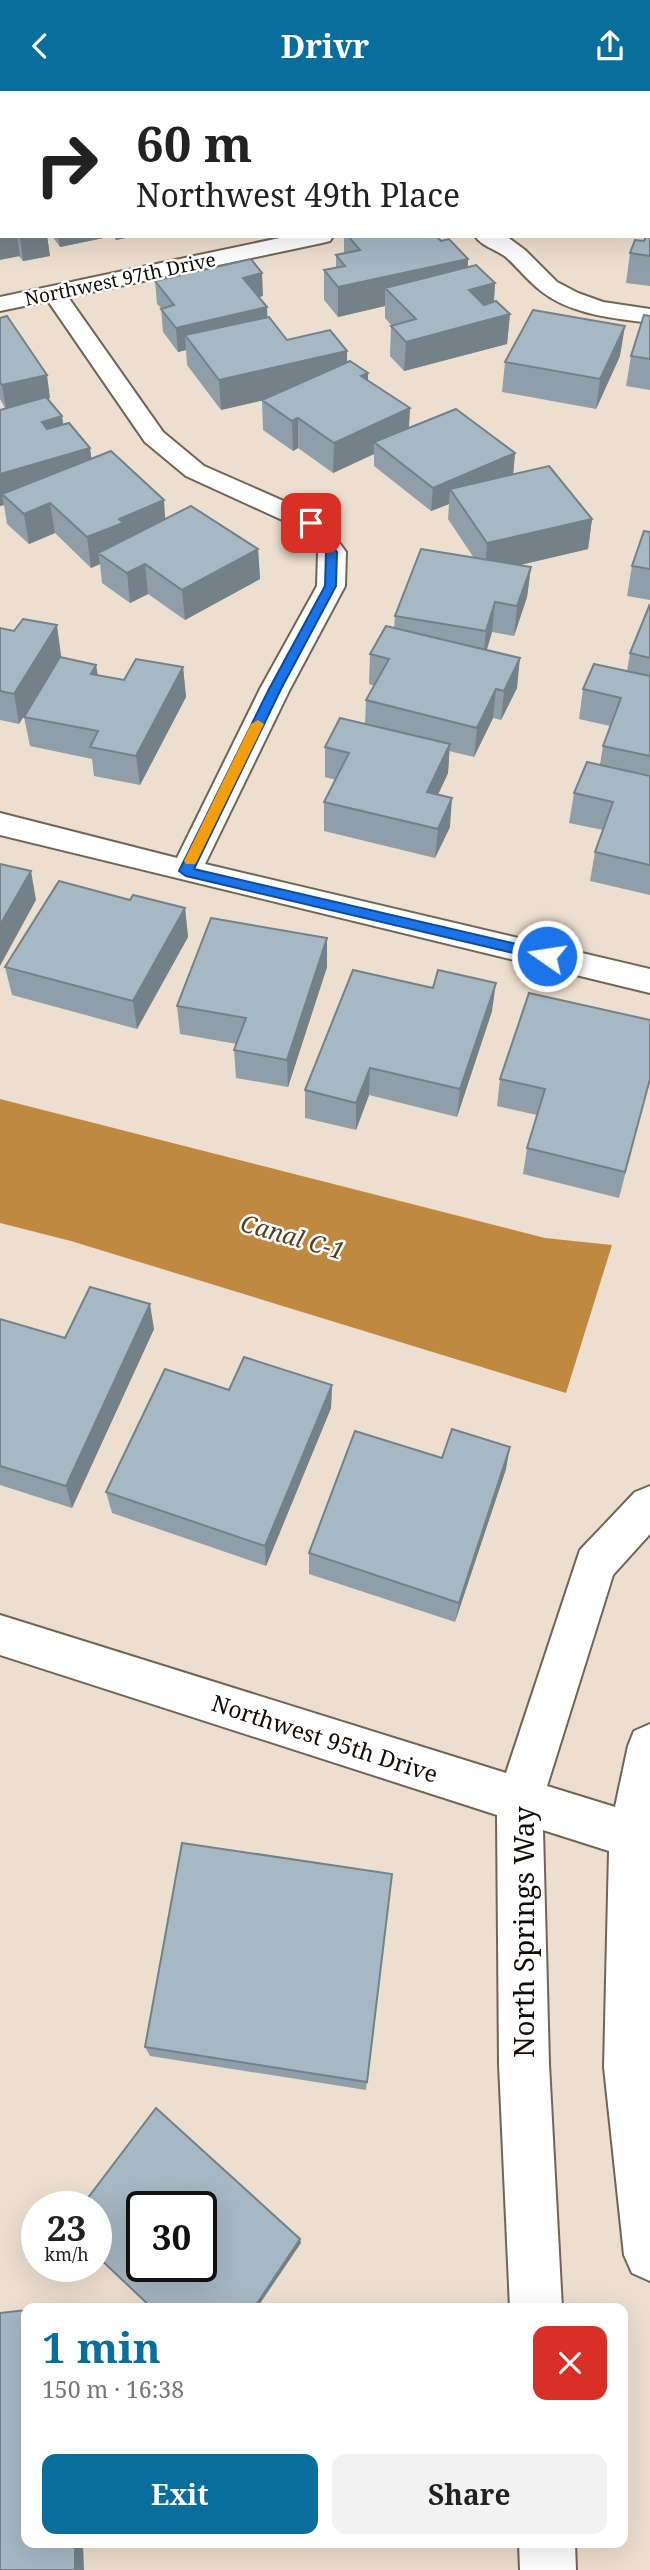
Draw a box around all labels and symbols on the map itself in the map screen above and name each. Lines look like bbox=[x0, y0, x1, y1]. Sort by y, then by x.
street label: Northwest 97th Drive bbox=[22, 246, 218, 312]
pin bbox=[281, 493, 341, 553]
position arrow bbox=[510, 919, 584, 993]
water label: Canal C-1 bbox=[237, 1205, 349, 1267]
street label: Northwest 95th Drive bbox=[208, 1686, 442, 1790]
street label: North Springs Way bbox=[504, 1806, 542, 2058]
speed limit sign: 30 bbox=[126, 2191, 217, 2282]

